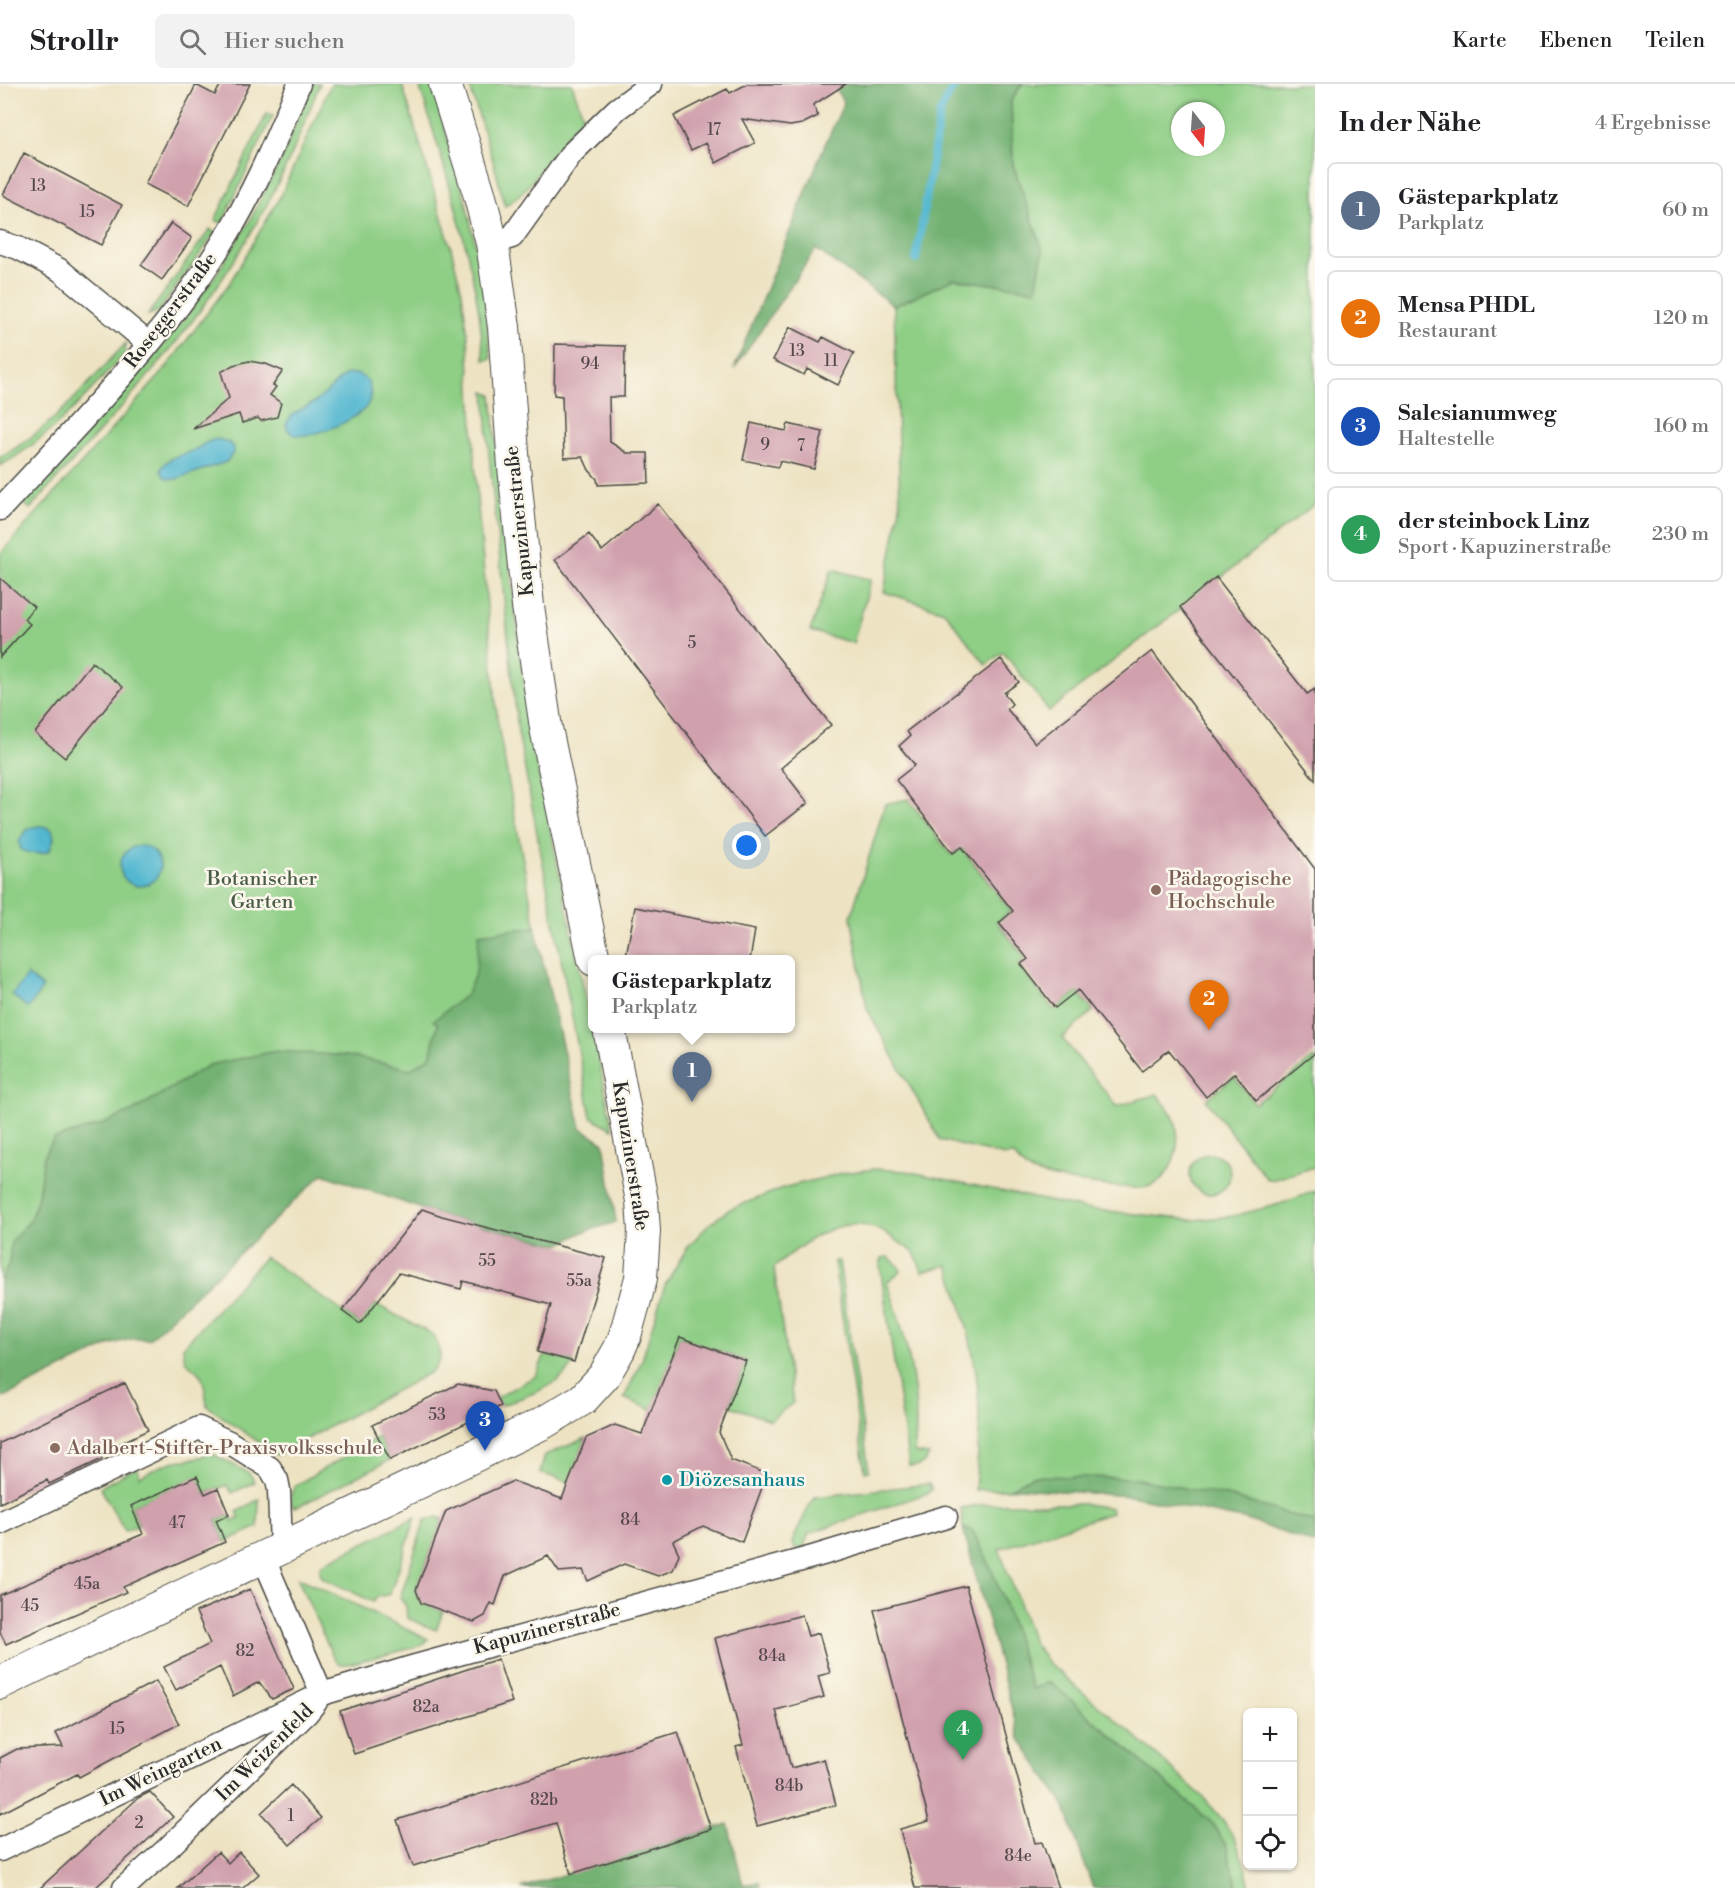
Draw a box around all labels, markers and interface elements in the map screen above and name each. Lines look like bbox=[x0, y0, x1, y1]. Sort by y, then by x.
search box bbox=[155, 14, 575, 68]
text: Strollr bbox=[30, 24, 119, 59]
icon: search bbox=[176, 25, 209, 58]
text: Hier suchen bbox=[224, 28, 345, 55]
text: Karte bbox=[1452, 28, 1507, 54]
text: Ebenen bbox=[1540, 28, 1612, 54]
text: Teilen bbox=[1645, 28, 1705, 54]
north arrow bbox=[1171, 102, 1225, 156]
text: In der Nähe bbox=[1339, 107, 1481, 139]
text: 4 Ergebnisse bbox=[1595, 111, 1711, 136]
house number: 17 bbox=[707, 120, 721, 140]
house number: 13 bbox=[30, 176, 46, 196]
text: Gästeparkplatz bbox=[1398, 184, 1558, 211]
text: 1 bbox=[1356, 198, 1365, 223]
text: 60 m bbox=[1662, 198, 1709, 223]
house number: 15 bbox=[79, 202, 95, 222]
text: Parkplatz bbox=[1398, 211, 1484, 236]
street label: Roseggerstraße bbox=[119, 248, 223, 374]
text: Mensa PHDL bbox=[1398, 292, 1535, 319]
text: 2 bbox=[1354, 306, 1367, 331]
text: 120 m bbox=[1654, 306, 1709, 331]
text: Restaurant bbox=[1398, 319, 1497, 344]
house number: 13 bbox=[789, 341, 805, 361]
house number: 11 bbox=[824, 351, 838, 371]
house number: 94 bbox=[580, 354, 600, 374]
text: Salesianumweg bbox=[1398, 400, 1556, 427]
text: 3 bbox=[1354, 414, 1367, 439]
text: 160 m bbox=[1654, 414, 1709, 439]
text: Haltestelle bbox=[1398, 427, 1495, 452]
house number: 9 bbox=[760, 435, 770, 455]
house number: 7 bbox=[797, 436, 805, 456]
street label: Kapuzinerstraße bbox=[500, 444, 540, 598]
text: der steinbock Linz bbox=[1398, 508, 1589, 535]
text: 4 bbox=[1354, 522, 1367, 547]
text: 230 m bbox=[1652, 522, 1709, 547]
text: Sport · Kapuzinerstraße bbox=[1398, 535, 1611, 560]
house number: 5 bbox=[688, 633, 697, 653]
your location bbox=[732, 831, 761, 860]
park label: Botanischer Garten bbox=[206, 867, 318, 915]
place label: Pädagogische Hochschule bbox=[1168, 867, 1292, 915]
marker: Pädagogische Hochschule bbox=[1149, 883, 1163, 897]
popup bbox=[588, 955, 795, 1033]
text: Gästeparkplatz bbox=[611, 968, 772, 995]
pin: 2 bbox=[1190, 980, 1228, 1030]
text: Parkplatz bbox=[611, 995, 697, 1020]
pin: 1 bbox=[672, 1052, 712, 1102]
street label: Kapuzinerstraße bbox=[606, 1079, 654, 1233]
house number: 55 bbox=[478, 1251, 496, 1271]
house number: 55a bbox=[566, 1271, 593, 1291]
pin: 3 bbox=[466, 1402, 504, 1451]
house number: 53 bbox=[428, 1405, 446, 1425]
place label: Adalbert-Stifter-Praxisvolksschule bbox=[66, 1436, 382, 1461]
marker: Adalbert-Stifter-Praxisvolksschule bbox=[48, 1441, 62, 1455]
place label: Diözesanhaus bbox=[679, 1468, 805, 1493]
marker: Diözesanhaus bbox=[660, 1473, 674, 1487]
house number: 84 bbox=[620, 1510, 640, 1530]
house number: 47 bbox=[169, 1513, 185, 1533]
house number: 45a bbox=[74, 1574, 101, 1594]
house number: 45 bbox=[21, 1596, 39, 1616]
street label: Kapuzinerstraße bbox=[471, 1597, 623, 1661]
house number: 82 bbox=[236, 1641, 254, 1661]
house number: 84a bbox=[758, 1646, 787, 1666]
house number: 82a bbox=[412, 1697, 440, 1717]
street label: Im Weizenfeld bbox=[211, 1698, 320, 1807]
map controls bbox=[1243, 1708, 1297, 1870]
button: + bbox=[1243, 1708, 1297, 1762]
pin: 4 bbox=[944, 1710, 982, 1760]
house number: 15 bbox=[109, 1719, 125, 1739]
street label: Im Weingarten bbox=[96, 1732, 226, 1812]
button: − bbox=[1243, 1762, 1297, 1816]
house number: 84b bbox=[775, 1776, 803, 1796]
house number: 82b bbox=[530, 1790, 558, 1810]
house number: 1 bbox=[288, 1806, 295, 1826]
house number: 2 bbox=[134, 1813, 144, 1833]
button: locate bbox=[1243, 1816, 1297, 1870]
house number: 84e bbox=[1004, 1846, 1032, 1866]

